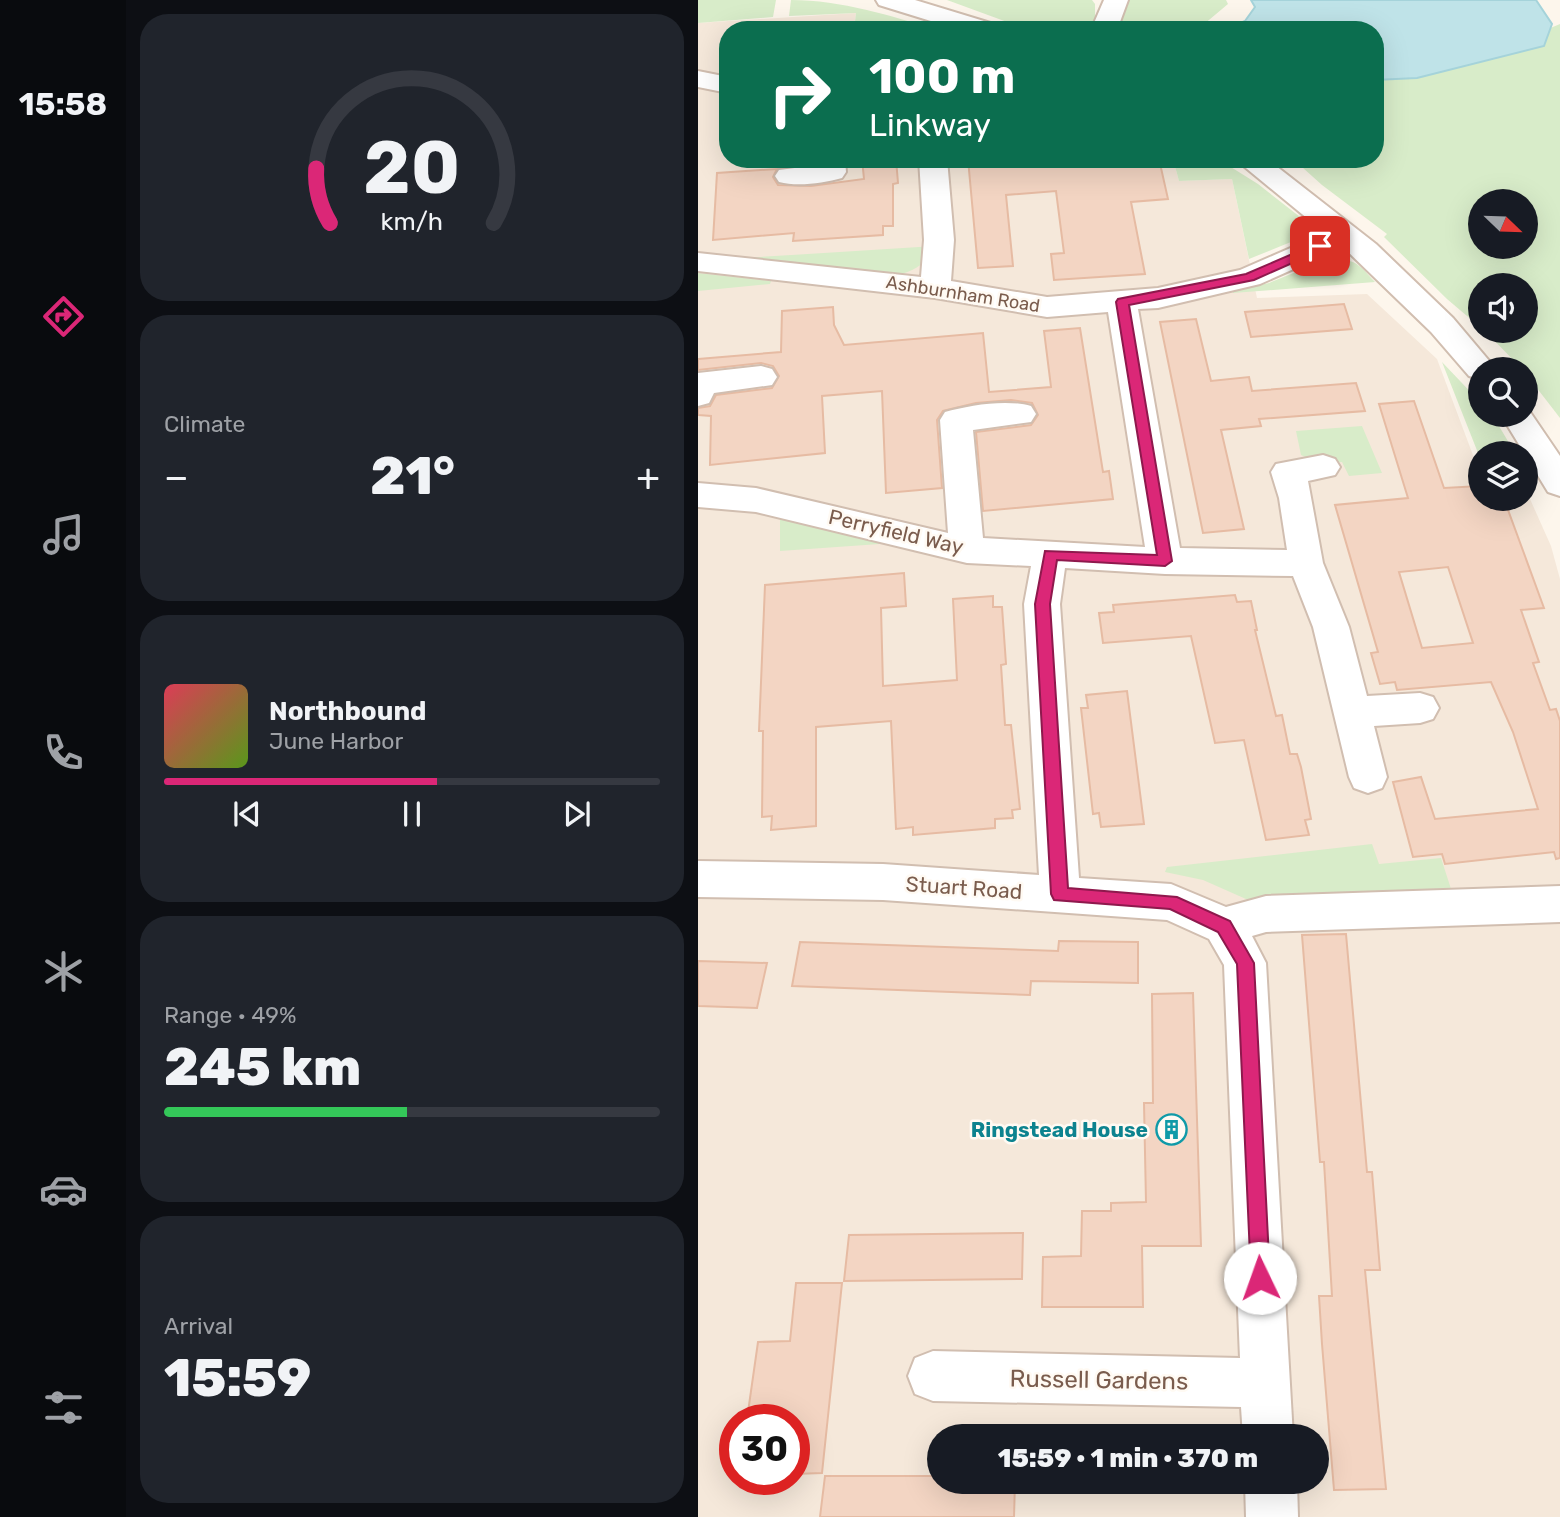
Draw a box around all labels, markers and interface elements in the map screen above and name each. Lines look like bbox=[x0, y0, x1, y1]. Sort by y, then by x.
text: 100 m bbox=[869, 47, 1015, 105]
icon: right bbox=[754, 49, 845, 140]
text: 15:58 bbox=[19, 85, 107, 123]
text: Linkway bbox=[869, 106, 991, 144]
text: 20 bbox=[364, 126, 460, 212]
north arrow bbox=[1468, 189, 1538, 259]
map controls bbox=[1468, 189, 1538, 511]
text: km/h bbox=[381, 207, 443, 236]
pin bbox=[1290, 216, 1350, 276]
icon: arrive bbox=[1301, 227, 1339, 265]
street label: Ashburnham Road bbox=[885, 271, 1041, 317]
button: sound bbox=[1468, 273, 1538, 343]
icon: directions bbox=[39, 292, 88, 341]
button: search bbox=[1468, 357, 1538, 427]
text: Climate bbox=[164, 410, 245, 438]
button: layers bbox=[1468, 441, 1538, 511]
text: 21° bbox=[370, 445, 455, 507]
text: − bbox=[164, 454, 189, 500]
text: + bbox=[636, 454, 660, 500]
street label: Perryfield Way bbox=[826, 504, 966, 559]
icon: music bbox=[39, 510, 88, 559]
text: Northbound bbox=[269, 696, 427, 727]
text: June Harbor bbox=[269, 727, 403, 755]
icon: phone bbox=[39, 728, 88, 777]
icon: previous bbox=[228, 795, 266, 833]
icon: pause bbox=[393, 795, 431, 833]
icon: next bbox=[558, 795, 596, 833]
street label: Stuart Road bbox=[905, 871, 1023, 904]
icon: climate bbox=[39, 947, 88, 996]
text: Range · 49% bbox=[164, 1001, 296, 1029]
text: 245 km bbox=[164, 1036, 361, 1098]
building icon: Ringstead House bbox=[1154, 1113, 1188, 1147]
place label: Ringstead House bbox=[971, 1117, 1148, 1142]
icon: car bbox=[39, 1165, 88, 1214]
position arrow bbox=[1223, 1241, 1297, 1315]
text: Arrival bbox=[164, 1312, 233, 1340]
text: 15:59 bbox=[164, 1347, 311, 1409]
street label: Russell Gardens bbox=[1009, 1364, 1189, 1396]
icon: filters bbox=[39, 1383, 88, 1432]
speed limit sign: 30 bbox=[719, 1404, 810, 1495]
text: 15:59 · 1 min · 370 m bbox=[998, 1443, 1258, 1474]

